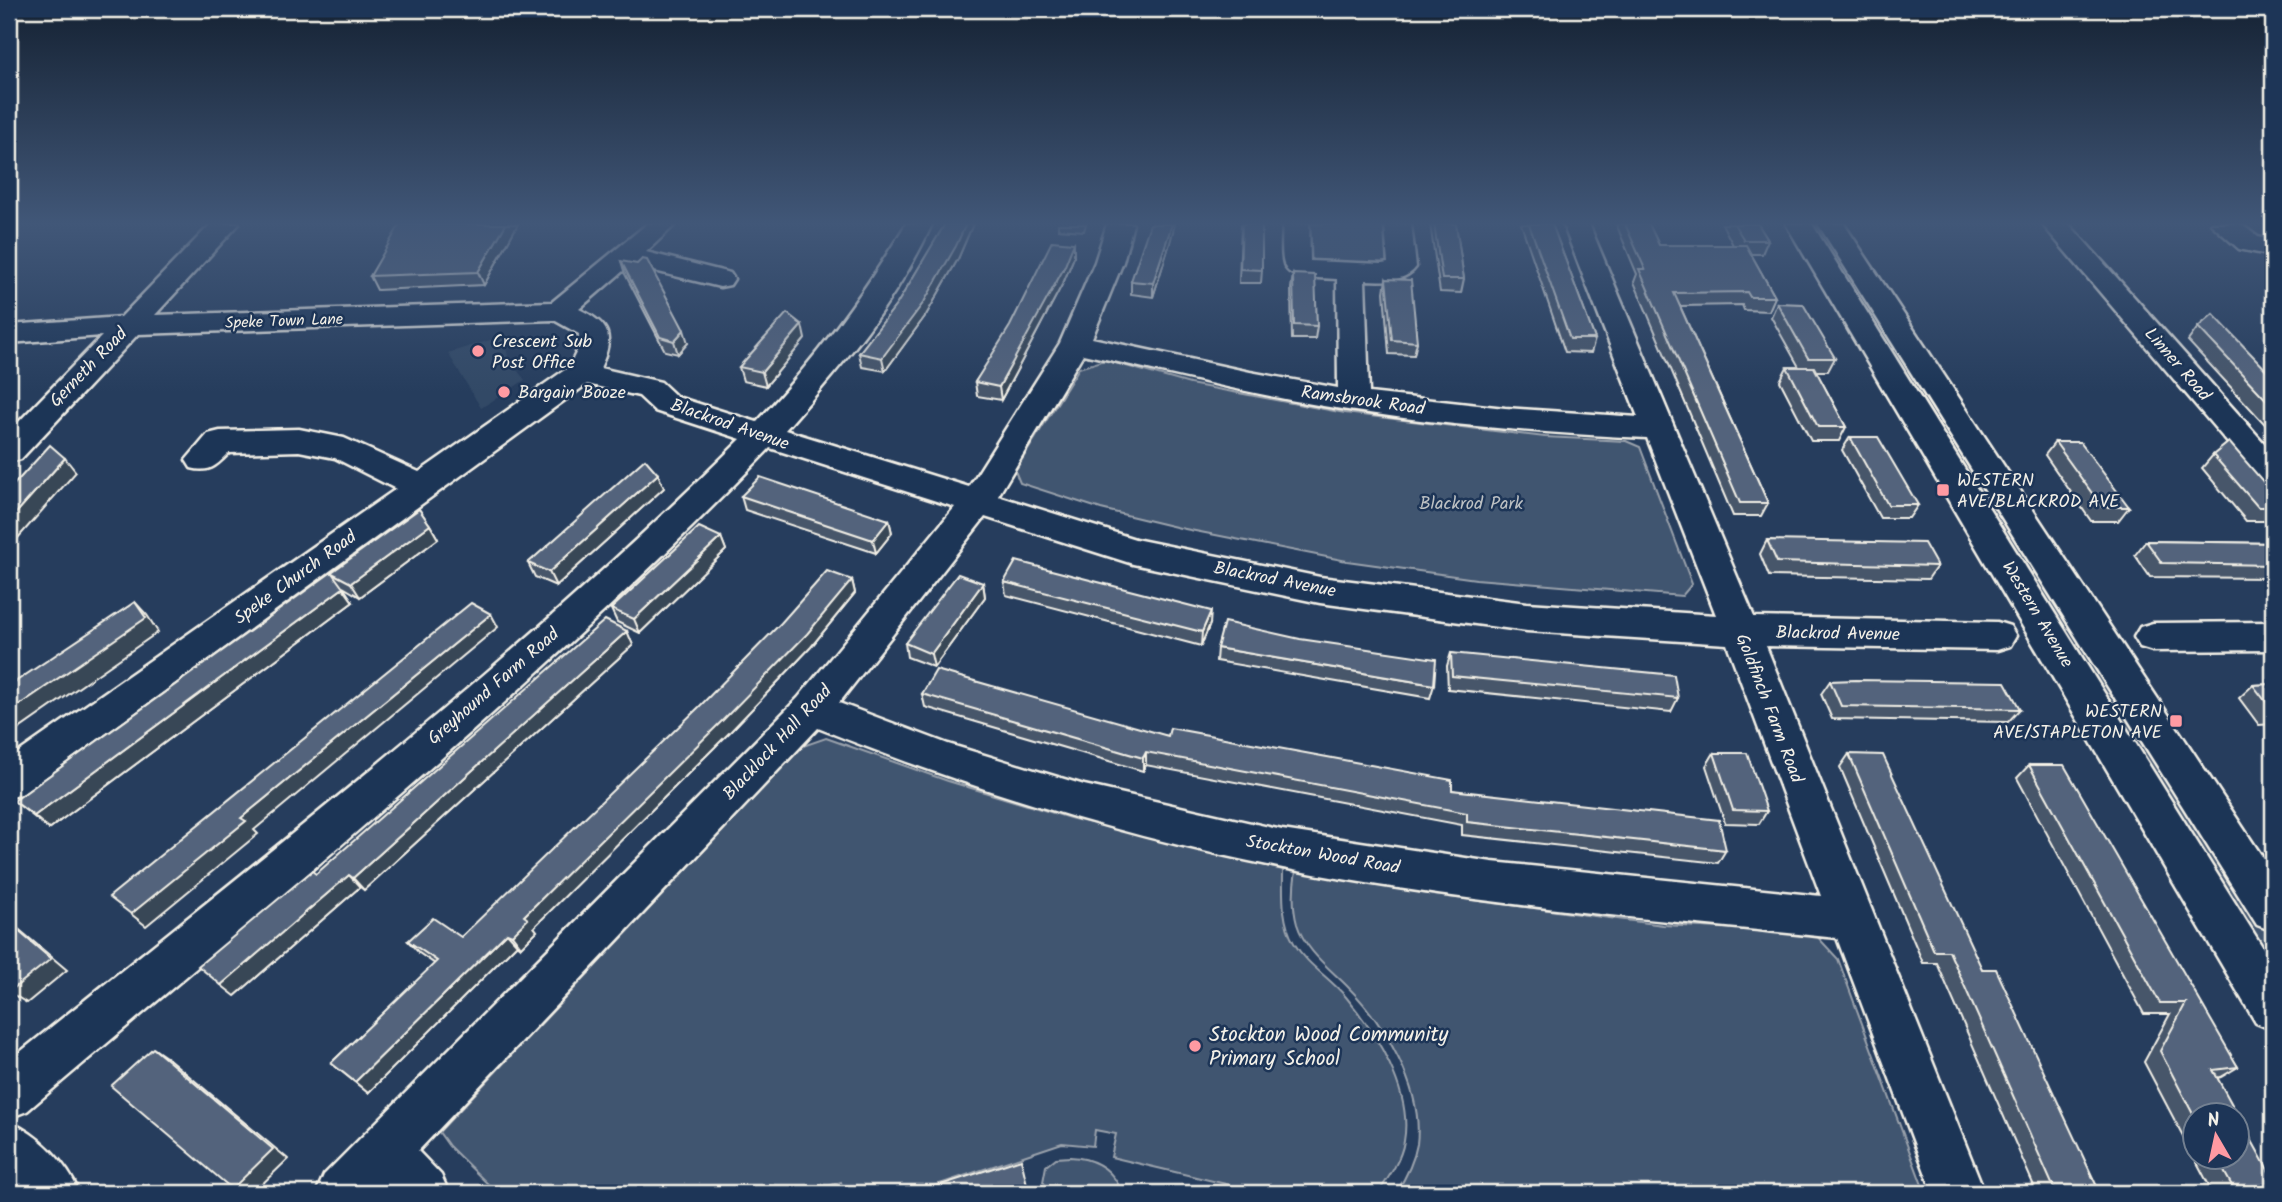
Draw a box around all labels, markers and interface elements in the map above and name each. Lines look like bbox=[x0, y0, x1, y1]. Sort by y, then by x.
street label: Speke Town Lane bbox=[225, 307, 343, 336]
street label: Gerneth Road bbox=[43, 320, 136, 415]
street label: Linner Road bbox=[2136, 321, 2218, 409]
place label: Crescent Sub Post Office bbox=[492, 328, 593, 378]
marker: Crescent Sub Post Office bbox=[470, 343, 486, 359]
street label: Ramsbrook Road bbox=[1299, 378, 1427, 425]
place label: Bargain Booze bbox=[518, 379, 626, 408]
marker: Bargain Booze bbox=[496, 384, 512, 400]
street label: Blackrod Avenue bbox=[666, 392, 793, 459]
place label: WESTERN AVE/BLACKROD AVE bbox=[1957, 467, 2120, 517]
marker: WESTERN AVE/BLACKROD AVE bbox=[1935, 482, 1951, 498]
park label: Blackrod Park bbox=[1419, 490, 1523, 519]
street label: Speke Church Road bbox=[228, 523, 364, 633]
street label: Blackrod Avenue bbox=[1211, 554, 1338, 607]
street label: Western Avenue bbox=[1993, 556, 2080, 674]
street label: Blackrod Avenue bbox=[1776, 619, 1900, 650]
street label: Greyhound Farm Road bbox=[421, 621, 567, 753]
street label: Goldfinch Farm Road bbox=[1727, 630, 1811, 788]
street label: Blacklock Hall Road bbox=[716, 678, 840, 808]
place label: WESTERN AVE/STAPLETON AVE bbox=[1993, 698, 2162, 748]
marker: WESTERN AVE/STAPLETON AVE bbox=[2168, 713, 2184, 729]
street label: Stockton Wood Road bbox=[1244, 828, 1403, 883]
place label: Stockton Wood Community Primary School bbox=[1209, 1019, 1449, 1076]
marker: Stockton Wood Community Primary School bbox=[1187, 1038, 1203, 1054]
north arrow bbox=[2180, 1100, 2250, 1170]
text: N bbox=[2205, 1105, 2222, 1137]

